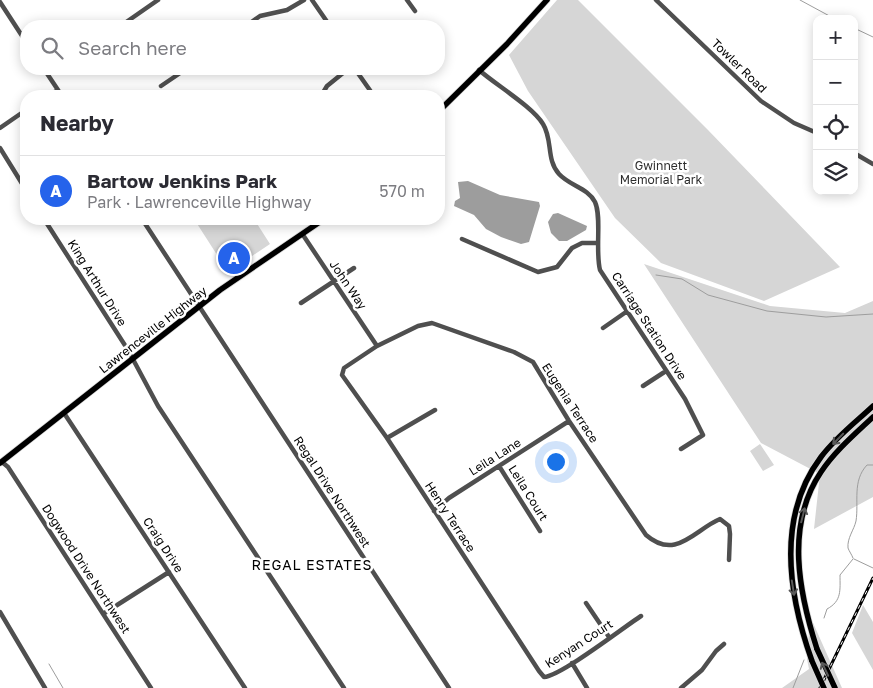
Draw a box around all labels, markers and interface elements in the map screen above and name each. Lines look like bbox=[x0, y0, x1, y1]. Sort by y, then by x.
map controls bbox=[813, 15, 858, 195]
button: + bbox=[813, 15, 858, 60]
search box bbox=[20, 20, 445, 75]
icon: search bbox=[38, 34, 66, 62]
text: Search here bbox=[78, 36, 187, 59]
street label: Towler Road bbox=[709, 36, 770, 96]
button: − bbox=[813, 60, 858, 105]
button: locate bbox=[813, 105, 858, 150]
text: Nearby bbox=[40, 110, 114, 136]
button: layers bbox=[813, 150, 858, 195]
park label: Gwinnett Memorial Park bbox=[620, 158, 703, 187]
text: Bartow Jenkins Park bbox=[87, 169, 277, 192]
text: A bbox=[50, 181, 62, 201]
text: 570 m bbox=[379, 181, 425, 201]
text: Park · Lawrenceville Highway bbox=[87, 192, 311, 212]
street label: King Arthur Drive bbox=[65, 237, 130, 329]
pin: A bbox=[218, 239, 250, 277]
street label: John Way bbox=[327, 257, 370, 312]
street label: Carriage Station Drive bbox=[609, 269, 690, 383]
street label: Lawrenceville Highway bbox=[96, 283, 210, 376]
street label: Eugenia Terrace bbox=[539, 360, 602, 445]
street label: Regal Drive Northwest bbox=[291, 433, 374, 550]
one-way arrow bbox=[831, 433, 844, 445]
street label: Leila Lane bbox=[466, 435, 524, 478]
your location bbox=[543, 449, 569, 475]
street label: Leila Court bbox=[505, 462, 552, 524]
street label: Henry Terrace bbox=[422, 479, 479, 555]
street label: Dogwood Drive Northwest bbox=[39, 501, 134, 636]
one-way arrow bbox=[799, 508, 808, 524]
street label: Craig Drive bbox=[140, 514, 187, 575]
district label: REGAL ESTATES bbox=[252, 556, 372, 573]
one-way arrow bbox=[788, 580, 798, 596]
street label: Kenyan Court bbox=[542, 616, 616, 671]
one-way arrow bbox=[820, 662, 830, 677]

